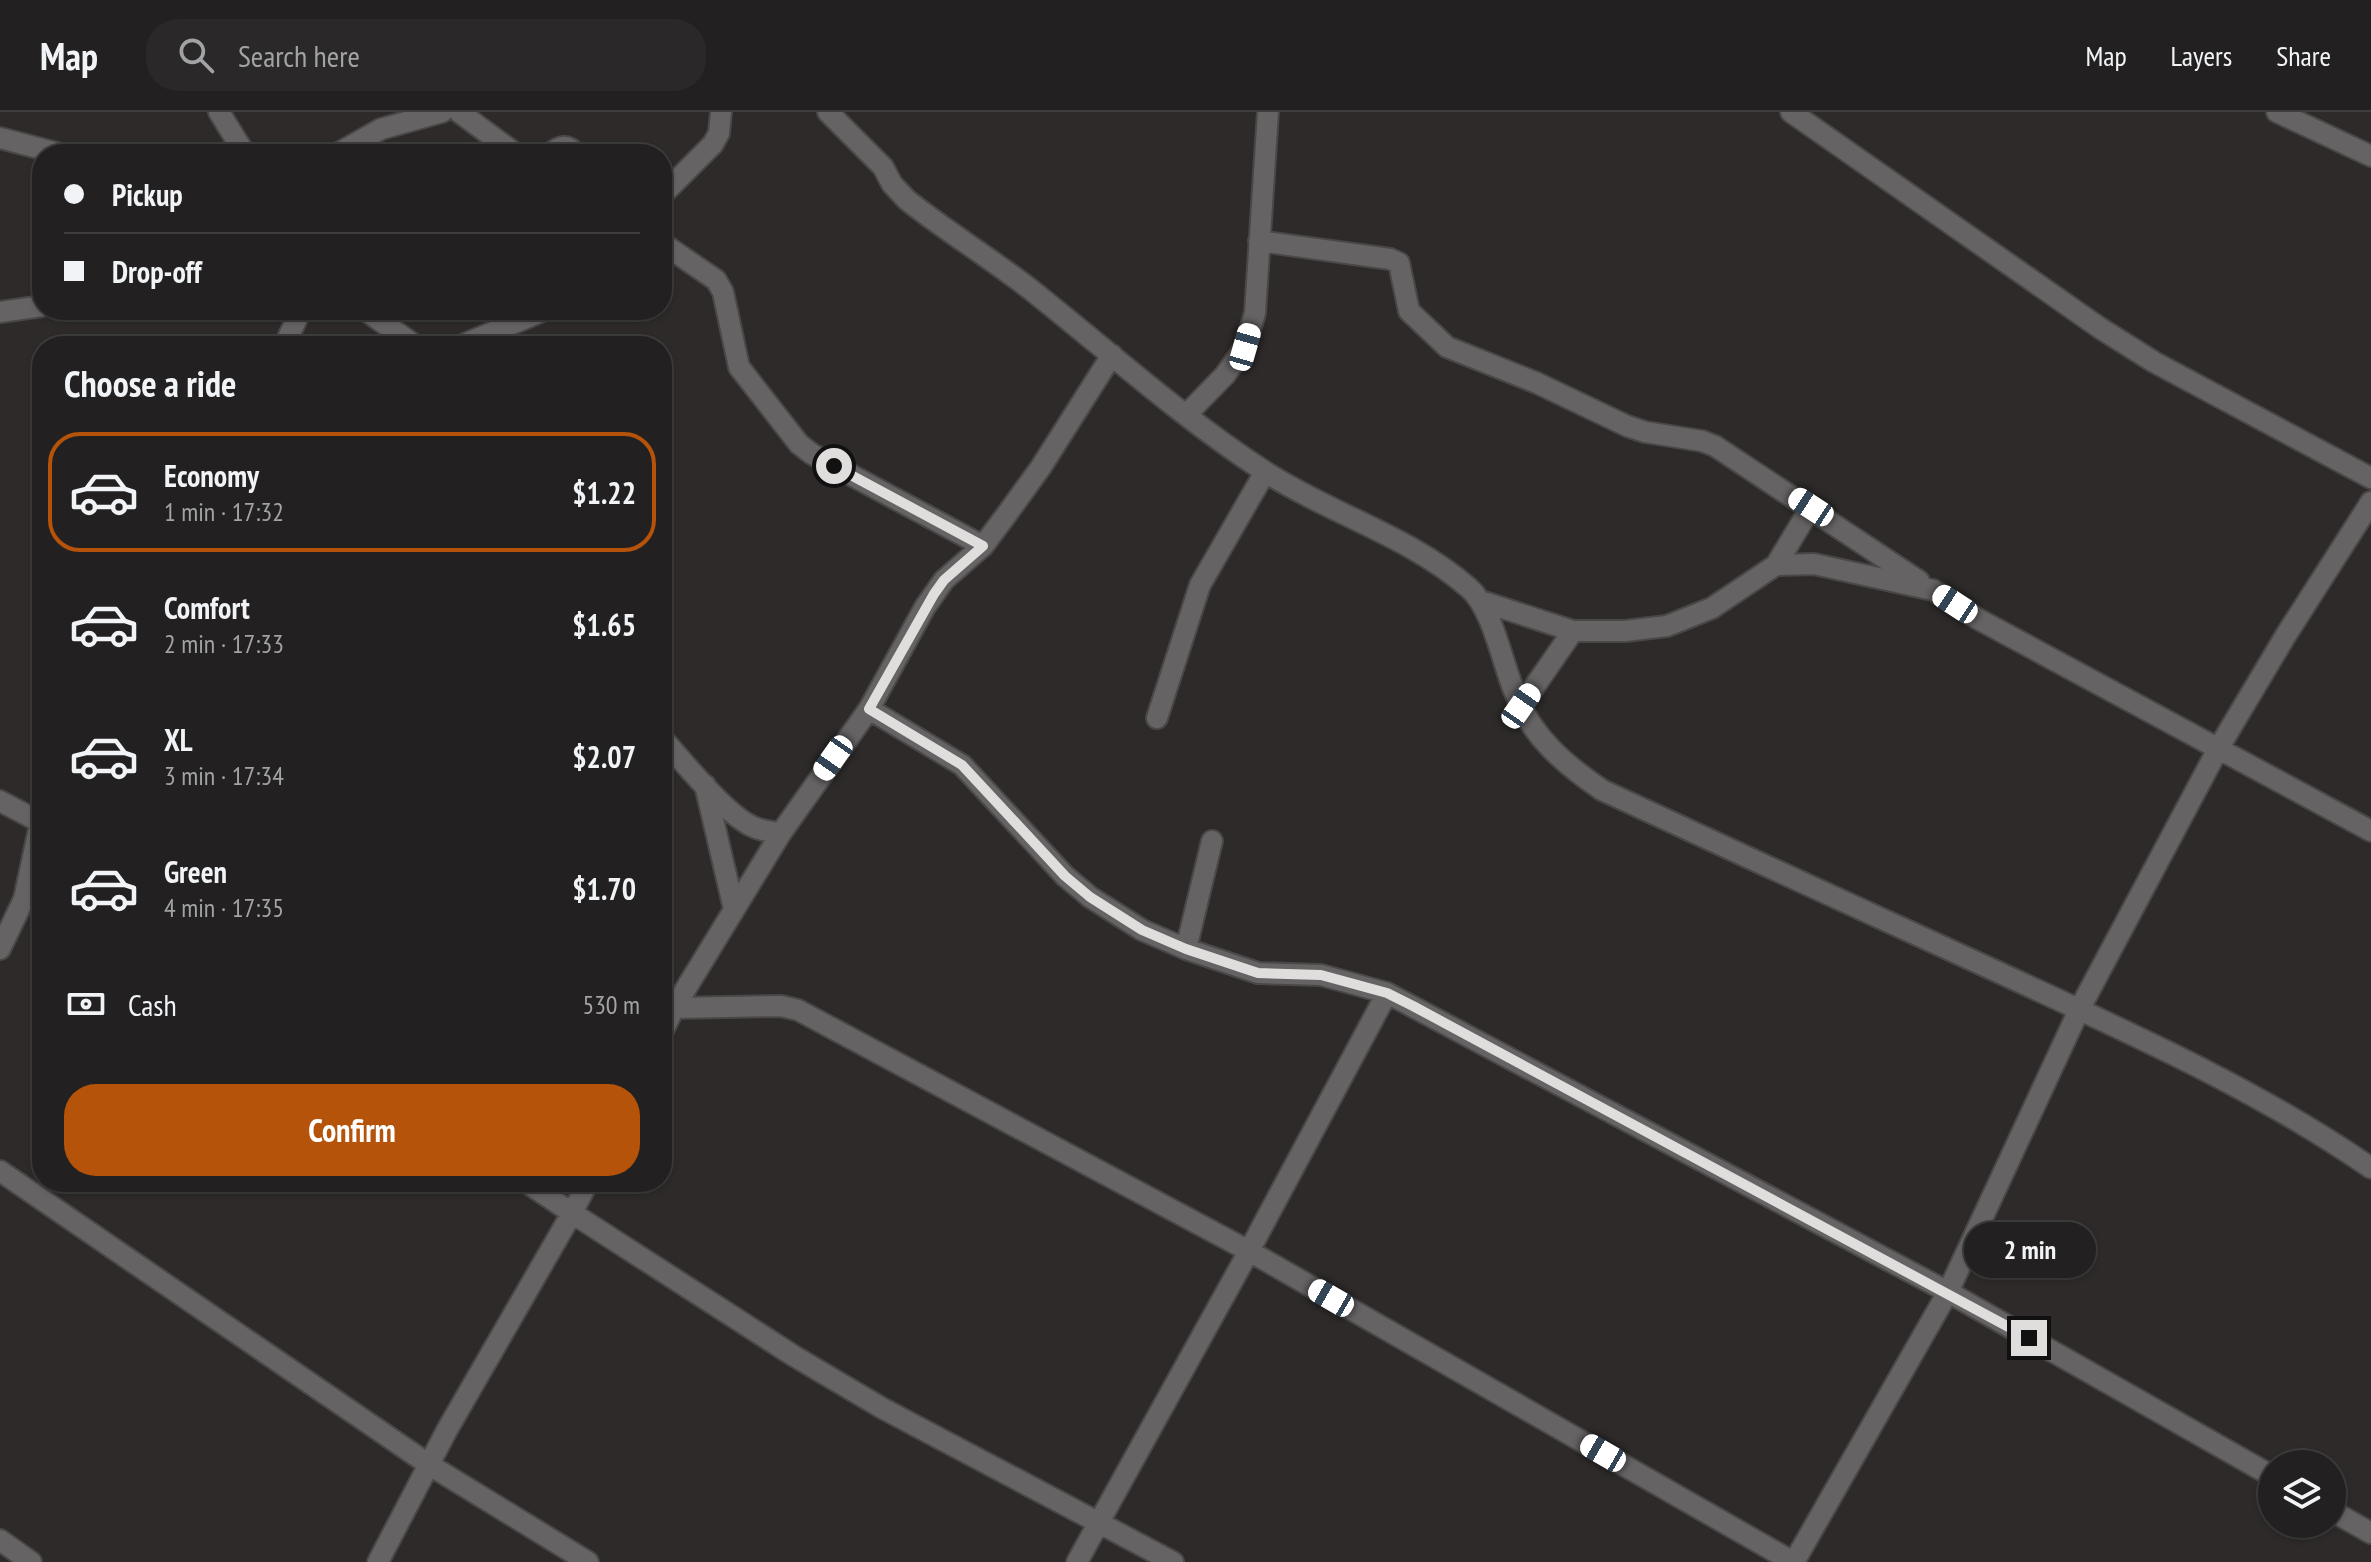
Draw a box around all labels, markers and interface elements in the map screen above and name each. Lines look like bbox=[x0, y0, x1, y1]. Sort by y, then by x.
search box bbox=[146, 19, 706, 91]
text: Map bbox=[40, 31, 98, 80]
icon: search bbox=[174, 33, 218, 77]
text: Search here bbox=[238, 36, 360, 75]
text: Map bbox=[2085, 37, 2127, 74]
text: Layers bbox=[2171, 37, 2232, 74]
text: Share bbox=[2276, 37, 2331, 74]
text: Pickup bbox=[112, 175, 183, 214]
text: Drop-off bbox=[112, 252, 202, 291]
car bbox=[1227, 321, 1263, 373]
text: Choose a ride bbox=[64, 360, 236, 407]
route start bbox=[816, 448, 852, 484]
icon: car bbox=[68, 456, 140, 528]
text: Economy bbox=[164, 456, 259, 495]
text: $1.22 bbox=[572, 473, 636, 512]
car bbox=[1784, 484, 1838, 530]
text: 1 min · 17:32 bbox=[164, 495, 284, 528]
car bbox=[1928, 581, 1982, 627]
icon: car bbox=[68, 588, 140, 660]
text: Comfort bbox=[164, 588, 250, 627]
text: $1.65 bbox=[572, 605, 636, 644]
text: 2 min · 17:33 bbox=[164, 627, 284, 660]
car bbox=[1497, 679, 1545, 733]
icon: car bbox=[68, 720, 140, 792]
text: XL bbox=[164, 720, 193, 759]
car bbox=[809, 731, 857, 785]
text: $2.07 bbox=[572, 737, 636, 776]
text: 3 min · 17:34 bbox=[164, 759, 284, 792]
icon: car bbox=[68, 852, 140, 924]
text: Green bbox=[164, 852, 227, 891]
text: $1.70 bbox=[572, 869, 636, 908]
text: 4 min · 17:35 bbox=[164, 891, 284, 924]
icon: cash bbox=[64, 982, 108, 1026]
text: Cash bbox=[128, 985, 177, 1024]
text: 530 m bbox=[582, 988, 640, 1021]
button: Confirm bbox=[64, 1084, 640, 1176]
callout: 2 min bbox=[1963, 1222, 2095, 1278]
text: 2 min bbox=[2004, 1233, 2056, 1266]
car bbox=[1304, 1276, 1358, 1320]
route end bbox=[2011, 1320, 2047, 1356]
car bbox=[1576, 1431, 1630, 1475]
map controls bbox=[2258, 1450, 2346, 1538]
button: layers bbox=[2258, 1450, 2346, 1538]

